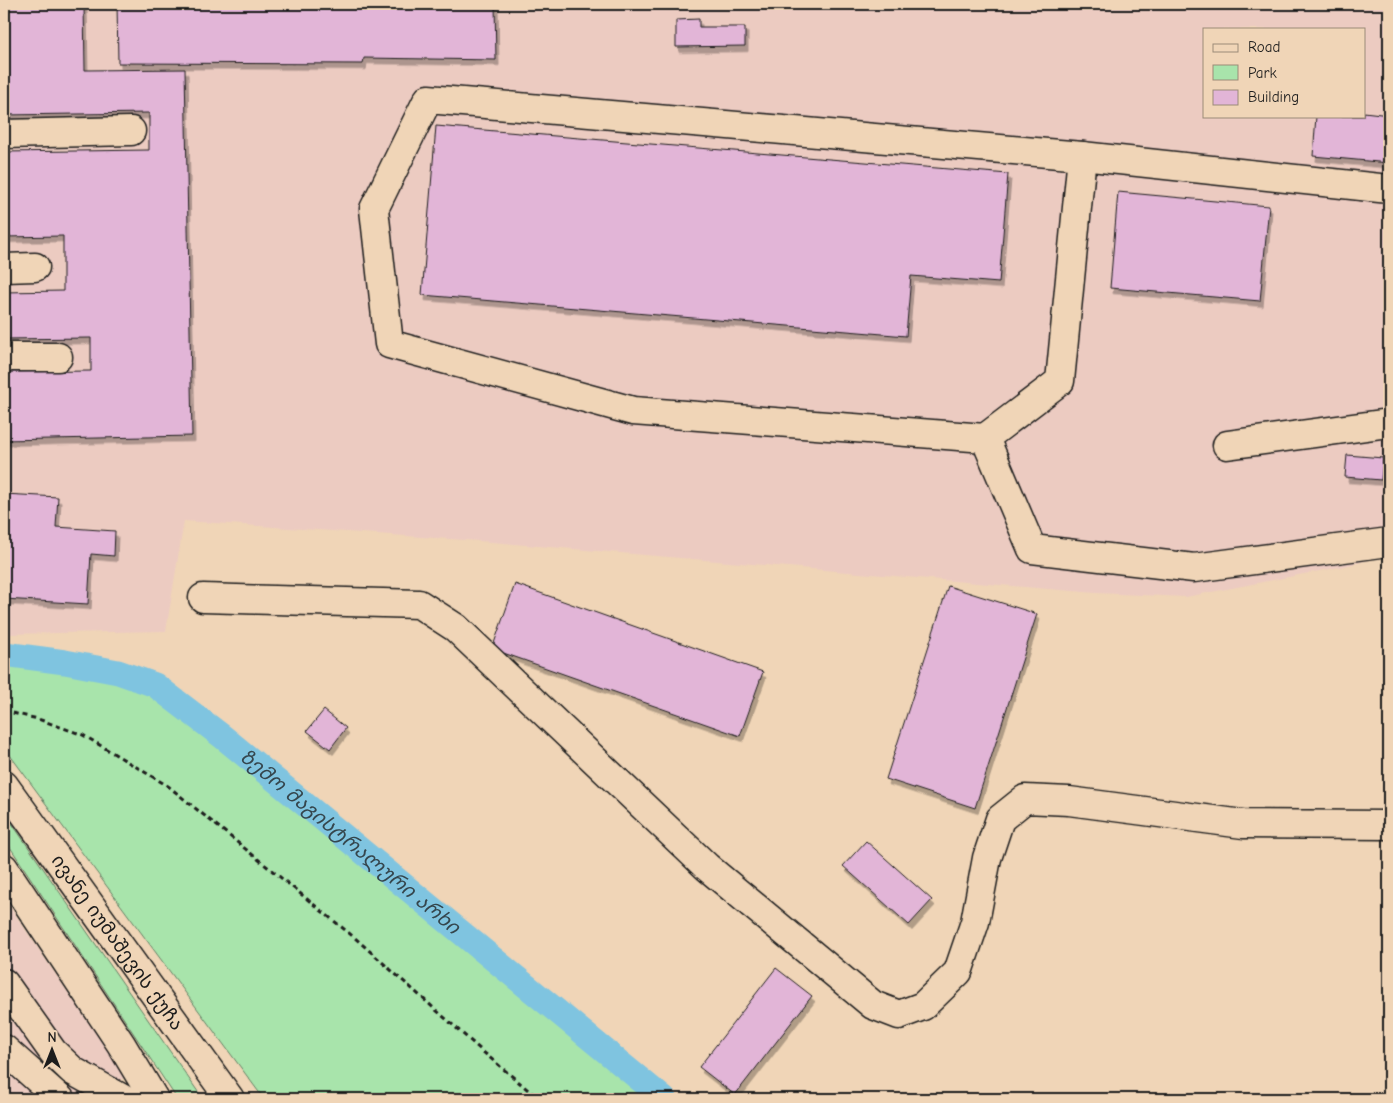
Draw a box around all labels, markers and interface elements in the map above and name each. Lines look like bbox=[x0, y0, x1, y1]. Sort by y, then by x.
legend bbox=[1203, 28, 1366, 118]
text: Road bbox=[1248, 38, 1280, 56]
text: Park bbox=[1248, 64, 1277, 82]
text: Building bbox=[1248, 88, 1299, 106]
water label: ზემო მაგისტრალური არხი bbox=[236, 745, 466, 939]
street label: ივანე იუმაშევის ქუჩა bbox=[47, 850, 188, 1035]
north arrow bbox=[28, 1026, 78, 1076]
text: N bbox=[47, 1029, 57, 1046]

